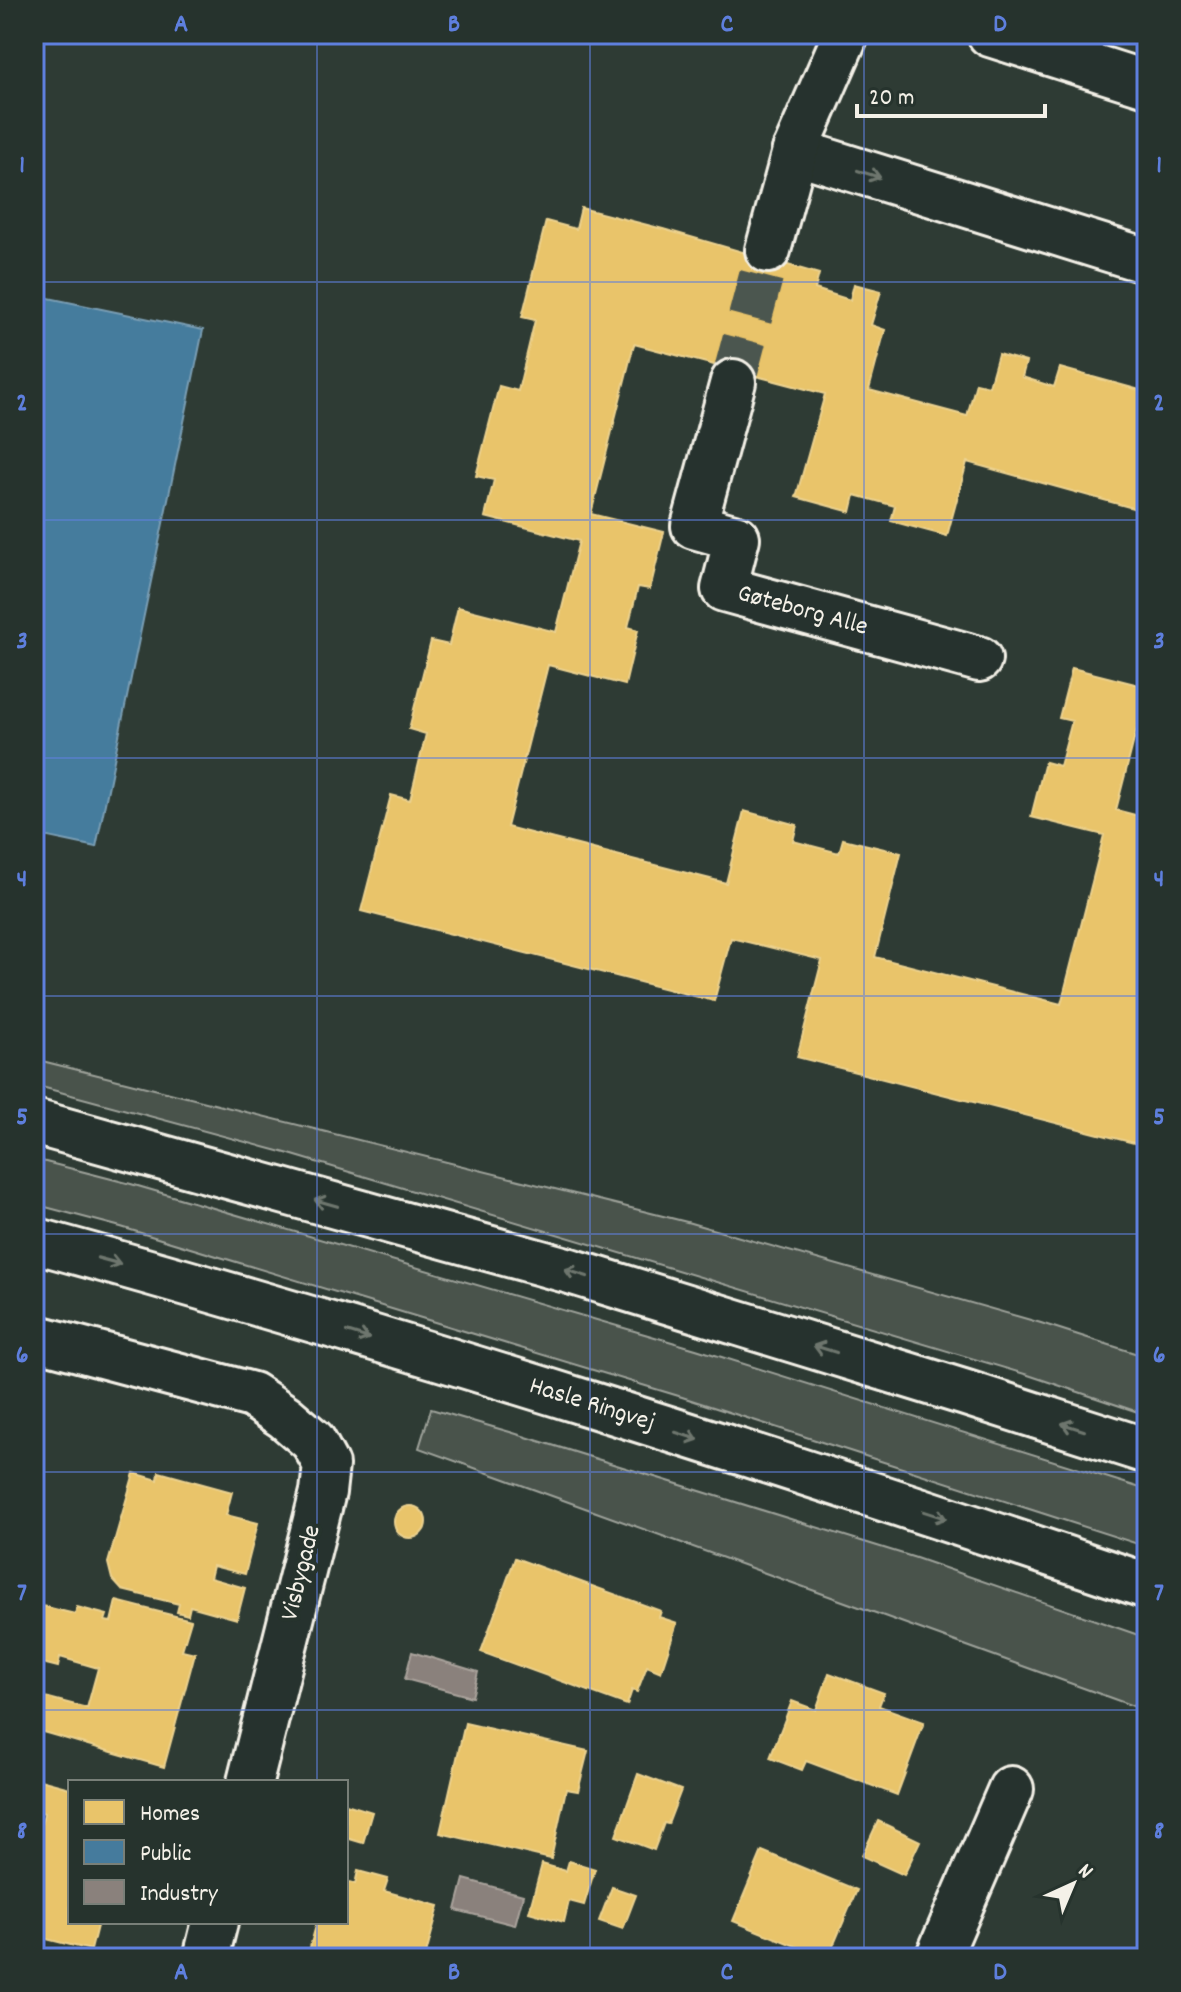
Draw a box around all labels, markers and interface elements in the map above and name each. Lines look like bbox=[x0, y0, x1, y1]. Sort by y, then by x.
text: A bbox=[174, 7, 188, 44]
text: B bbox=[448, 7, 460, 44]
text: C bbox=[721, 7, 734, 44]
text: D bbox=[993, 7, 1007, 44]
scale bar bbox=[857, 68, 1045, 118]
text: 20 m bbox=[869, 82, 915, 116]
text: 1 bbox=[19, 148, 25, 185]
text: 1 bbox=[1156, 148, 1162, 185]
one-way arrow bbox=[856, 167, 882, 182]
text: 2 bbox=[16, 386, 28, 423]
text: 2 bbox=[1153, 386, 1165, 423]
street label: Gøteborg Alle bbox=[733, 575, 872, 646]
text: 3 bbox=[16, 624, 28, 661]
text: 3 bbox=[1153, 624, 1165, 661]
text: 4 bbox=[17, 862, 27, 899]
text: 4 bbox=[1154, 862, 1164, 899]
text: 5 bbox=[16, 1100, 28, 1137]
text: 5 bbox=[1153, 1100, 1165, 1137]
one-way arrow bbox=[313, 1195, 339, 1210]
one-way arrow bbox=[96, 1254, 122, 1269]
one-way arrow bbox=[564, 1265, 590, 1280]
one-way arrow bbox=[345, 1328, 371, 1343]
text: 6 bbox=[16, 1338, 28, 1375]
text: 6 bbox=[1153, 1338, 1165, 1375]
one-way arrow bbox=[812, 1341, 837, 1356]
street label: Hasle Ringvej bbox=[525, 1368, 660, 1442]
one-way arrow bbox=[1060, 1419, 1085, 1434]
one-way arrow bbox=[675, 1429, 700, 1444]
one-way arrow bbox=[922, 1508, 947, 1523]
street label: Visbygade bbox=[272, 1521, 332, 1625]
text: 7 bbox=[17, 1576, 27, 1613]
text: 7 bbox=[1154, 1576, 1164, 1613]
legend bbox=[68, 1780, 348, 1924]
text: Homes bbox=[140, 1798, 200, 1832]
text: 8 bbox=[17, 1814, 27, 1851]
text: 8 bbox=[1154, 1814, 1164, 1851]
text: Public bbox=[140, 1838, 191, 1872]
north arrow bbox=[1033, 1844, 1113, 1924]
text: N bbox=[1070, 1857, 1099, 1887]
text: Industry bbox=[140, 1878, 219, 1912]
text: A bbox=[174, 1955, 188, 1992]
text: B bbox=[448, 1955, 460, 1992]
text: C bbox=[721, 1955, 734, 1992]
text: D bbox=[993, 1955, 1007, 1992]

